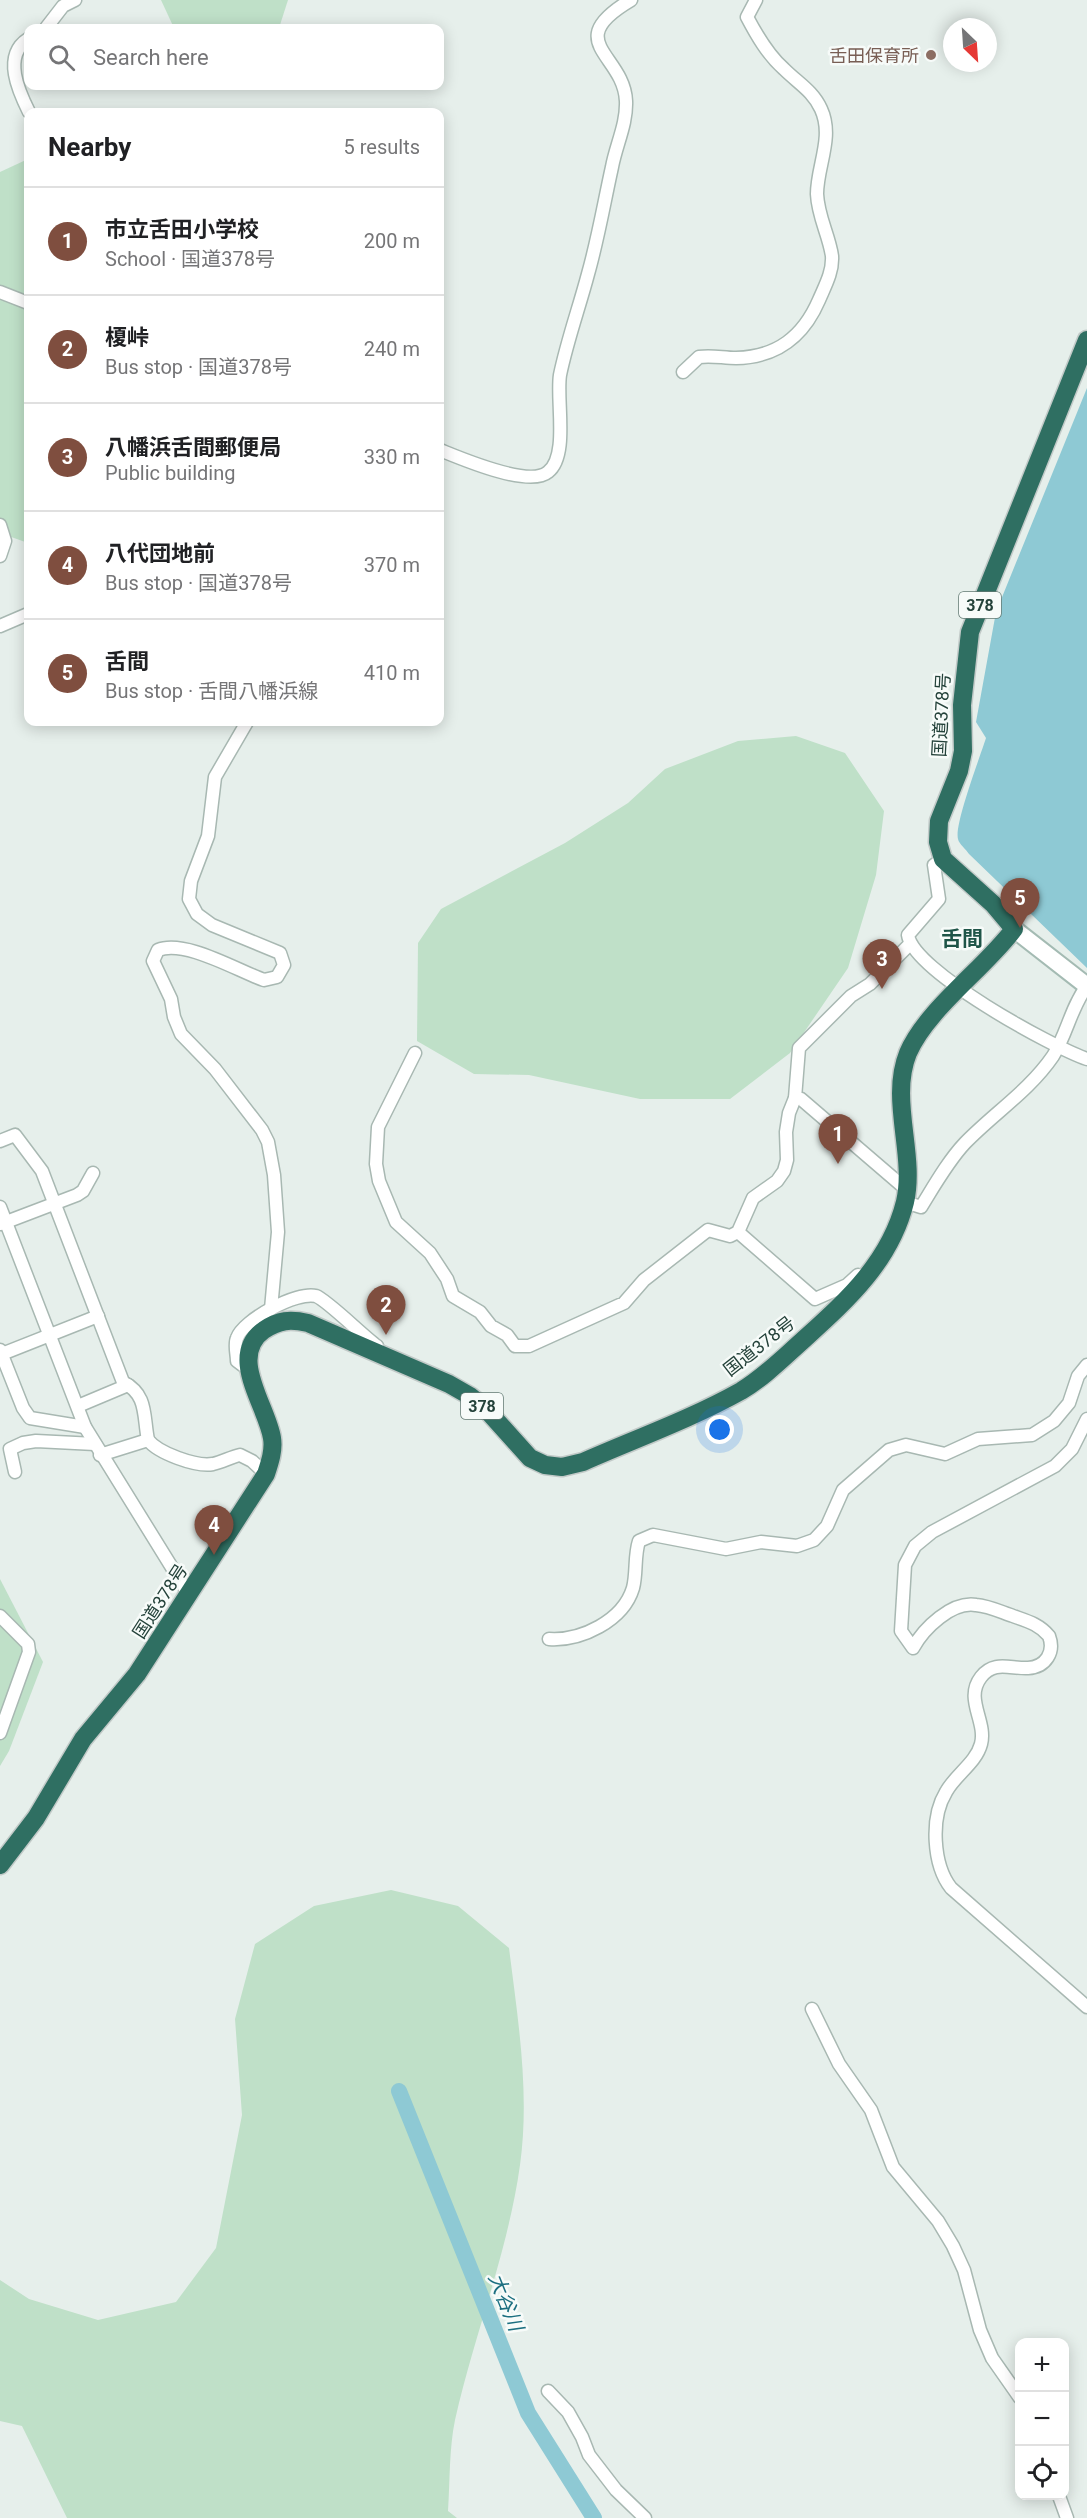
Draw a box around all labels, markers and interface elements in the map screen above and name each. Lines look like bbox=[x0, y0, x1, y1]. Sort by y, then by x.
north arrow bbox=[943, 18, 997, 72]
search box bbox=[24, 24, 444, 90]
icon: search bbox=[45, 41, 78, 74]
text: Search here bbox=[93, 45, 209, 70]
place label: 舌田保育所 bbox=[829, 45, 919, 66]
marker: 舌田保育所 bbox=[924, 48, 938, 62]
text: Nearby bbox=[48, 132, 131, 162]
text: 5 results bbox=[344, 135, 420, 159]
text: 市立舌田小学校 bbox=[105, 217, 259, 242]
text: 1 bbox=[62, 229, 73, 253]
text: 200 m bbox=[364, 229, 420, 253]
text: School · 国道378号 bbox=[105, 247, 275, 271]
text: 榎峠 bbox=[105, 325, 149, 350]
text: 2 bbox=[62, 337, 73, 361]
text: 240 m bbox=[364, 337, 420, 361]
text: Bus stop · 国道378号 bbox=[105, 355, 292, 379]
text: 八幡浜舌間郵便局 bbox=[105, 435, 281, 460]
text: 3 bbox=[62, 445, 73, 469]
text: 330 m bbox=[364, 445, 420, 469]
text: Public building bbox=[105, 461, 235, 485]
text: 八代団地前 bbox=[105, 541, 215, 566]
text: 4 bbox=[62, 553, 73, 577]
text: 370 m bbox=[364, 553, 420, 577]
text: Bus stop · 国道378号 bbox=[105, 571, 292, 595]
road number: 378 bbox=[959, 592, 1001, 618]
text: 舌間 bbox=[105, 649, 149, 674]
text: 5 bbox=[62, 661, 73, 685]
text: 410 m bbox=[364, 661, 420, 685]
street label: 国道378号 bbox=[928, 672, 954, 758]
text: Bus stop · 舌間八幡浜線 bbox=[105, 679, 318, 703]
pin: 5 bbox=[1000, 878, 1040, 928]
district label: 舌間 bbox=[941, 927, 983, 951]
pin: 3 bbox=[862, 940, 902, 989]
pin: 1 bbox=[818, 1114, 858, 1164]
pin: 2 bbox=[366, 1286, 406, 1335]
street label: 国道378号 bbox=[719, 1312, 799, 1380]
road number: 378 bbox=[461, 1393, 503, 1419]
your location bbox=[705, 1415, 734, 1444]
pin: 4 bbox=[194, 1506, 234, 1555]
street label: 国道378号 bbox=[128, 1560, 192, 1642]
water label: 大谷川 bbox=[484, 2270, 529, 2336]
map controls bbox=[1015, 2338, 1069, 2500]
button: + bbox=[1015, 2338, 1069, 2392]
button: − bbox=[1015, 2392, 1069, 2446]
button: locate bbox=[1015, 2446, 1069, 2500]

